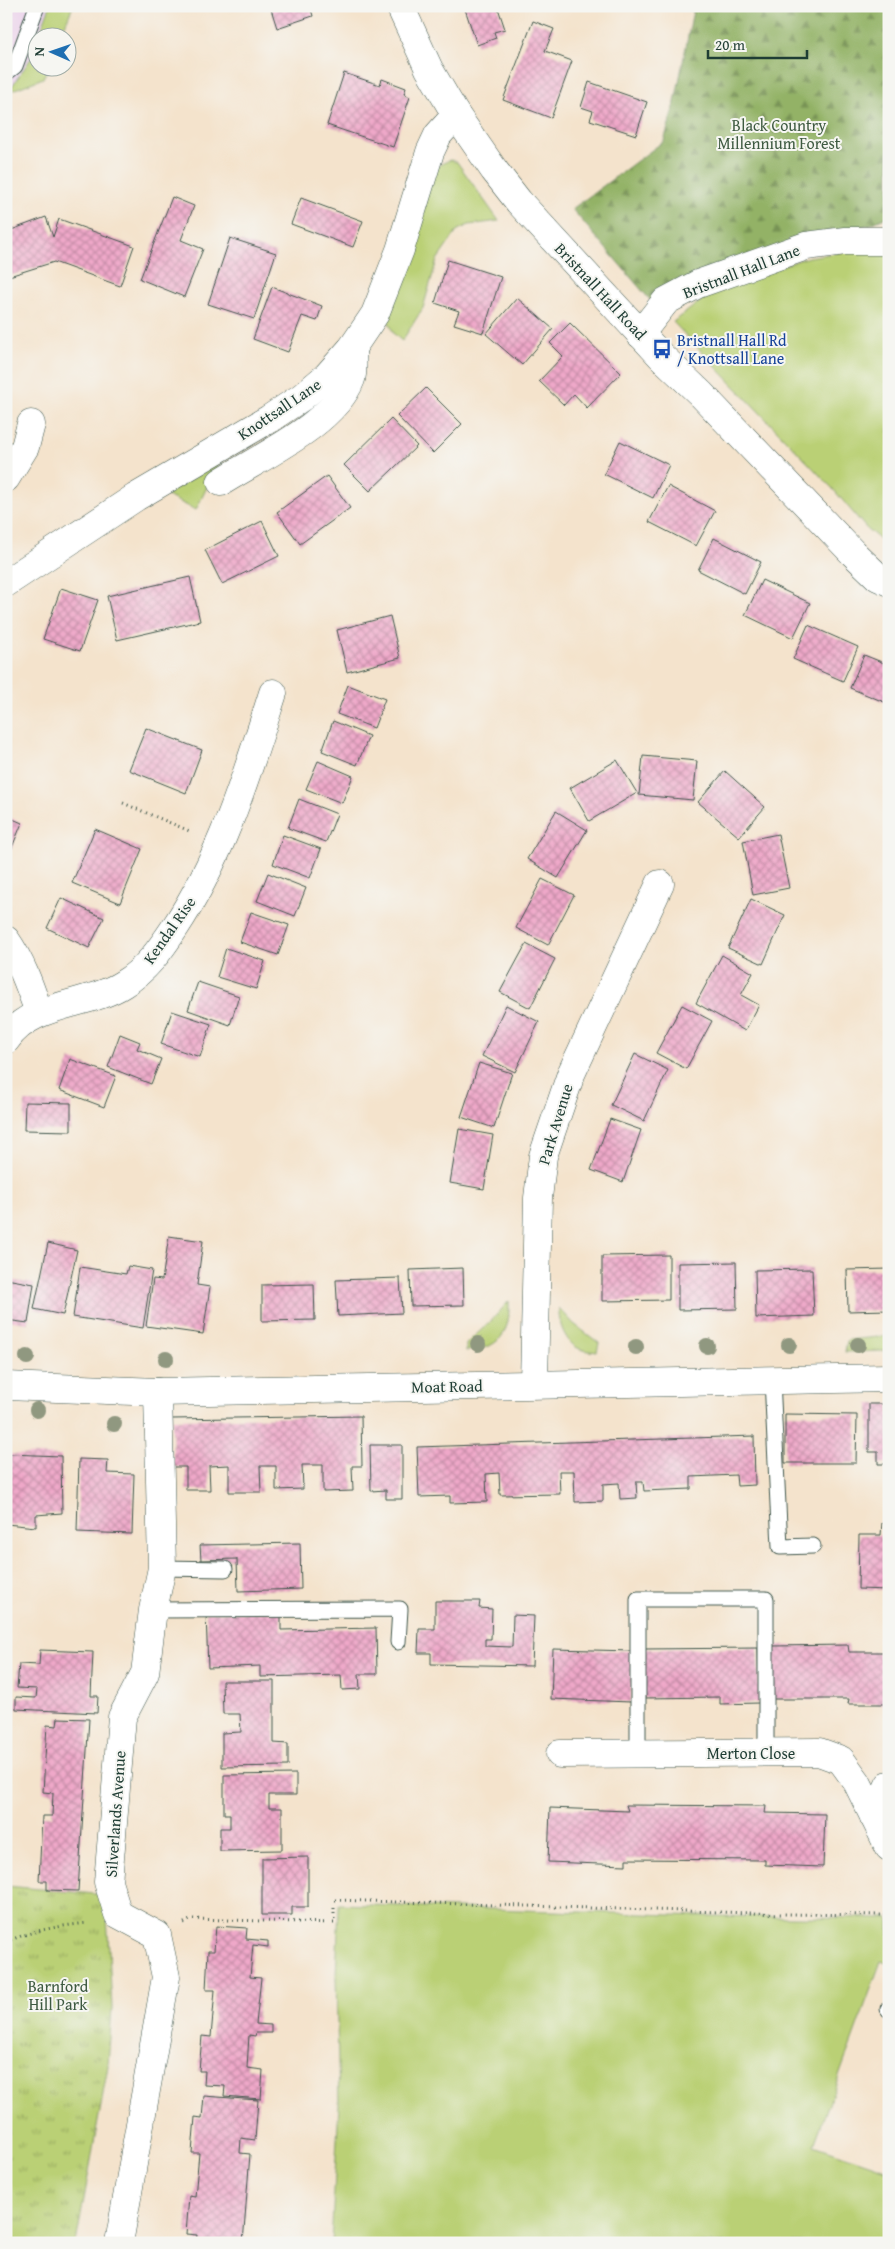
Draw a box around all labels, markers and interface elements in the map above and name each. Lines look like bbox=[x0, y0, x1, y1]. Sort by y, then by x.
north arrow bbox=[28, 28, 78, 78]
scale bar bbox=[708, 28, 806, 60]
text: 20 m bbox=[715, 34, 746, 55]
text: N bbox=[29, 46, 49, 57]
park label: Black Country Millennium Forest bbox=[717, 113, 841, 155]
street label: Bristnall Hall Road bbox=[549, 237, 653, 345]
street label: Bristnall Hall Lane bbox=[679, 238, 803, 304]
place label: Bristnall Hall Rd / Knottsall Lane bbox=[677, 328, 787, 370]
bus stop icon: Bristnall Hall Rd / Knottsall Lane bbox=[651, 338, 673, 360]
street label: Knottsall Lane bbox=[232, 372, 326, 446]
street label: Kendal Rise bbox=[137, 891, 201, 969]
street label: Park Avenue bbox=[531, 1081, 579, 1167]
street label: Moat Road bbox=[411, 1373, 483, 1399]
street label: Merton Close bbox=[707, 1741, 795, 1765]
street label: Silverlands Avenue bbox=[99, 1750, 131, 1878]
park label: Barnford Hill Park bbox=[28, 1974, 89, 2016]

